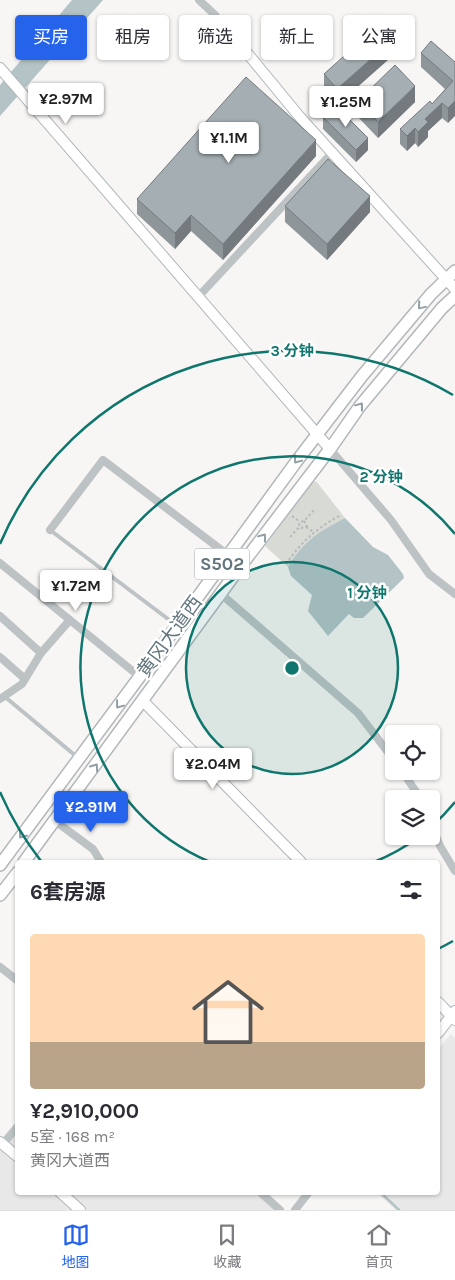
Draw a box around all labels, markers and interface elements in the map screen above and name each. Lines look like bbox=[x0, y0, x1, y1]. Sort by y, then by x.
chip: 买房 bbox=[15, 15, 87, 60]
chip: 租房 bbox=[97, 15, 169, 60]
chip: 筛选 bbox=[179, 15, 251, 60]
chip: 新上 bbox=[261, 15, 333, 60]
chip: 公寓 bbox=[343, 15, 415, 60]
pin: ¥2.97M bbox=[25, 82, 107, 125]
pin: ¥1.25M bbox=[305, 86, 387, 128]
text: ¥2.97M bbox=[39, 89, 93, 108]
text: ¥1.25M bbox=[320, 92, 372, 111]
pin: ¥1.1M bbox=[194, 121, 264, 164]
text: ¥1.1M bbox=[210, 128, 248, 147]
one-way arrow bbox=[418, 300, 426, 309]
text: 3 分钟 bbox=[270, 342, 314, 360]
one-way arrow bbox=[354, 402, 363, 412]
one-way arrow bbox=[294, 454, 303, 464]
text: 2 分钟 bbox=[360, 468, 402, 486]
one-way arrow bbox=[257, 533, 266, 543]
road number: S502 bbox=[194, 548, 250, 580]
pin: ¥1.72M bbox=[35, 570, 117, 612]
text: ¥1.72M bbox=[51, 576, 101, 595]
text: 1 分钟 bbox=[347, 584, 387, 602]
street label: 黄冈大道西 bbox=[133, 592, 207, 681]
centre of rings bbox=[283, 659, 301, 677]
one-way arrow bbox=[116, 699, 125, 709]
map controls bbox=[385, 725, 440, 845]
button: locate bbox=[385, 725, 440, 780]
pin: ¥2.04M bbox=[172, 748, 254, 790]
text: ¥2.04M bbox=[185, 754, 241, 773]
one-way arrow bbox=[89, 763, 98, 773]
pin: ¥2.91M bbox=[50, 790, 132, 833]
button: layers bbox=[385, 790, 440, 845]
text: ¥2.91M bbox=[65, 797, 117, 816]
one-way arrow bbox=[19, 829, 28, 839]
icon: filters bbox=[397, 876, 425, 904]
text: 6套房源 bbox=[30, 880, 106, 904]
icon: home bbox=[183, 967, 273, 1057]
text: ¥2,910,000 bbox=[30, 1099, 139, 1123]
text: 5室 · 168 m² bbox=[30, 1127, 115, 1146]
text: 黄冈大道西 bbox=[30, 1151, 110, 1170]
tab: 地图 bbox=[62, 1221, 90, 1271]
tab: 收藏 bbox=[213, 1221, 241, 1271]
tab: 首页 bbox=[365, 1221, 393, 1271]

